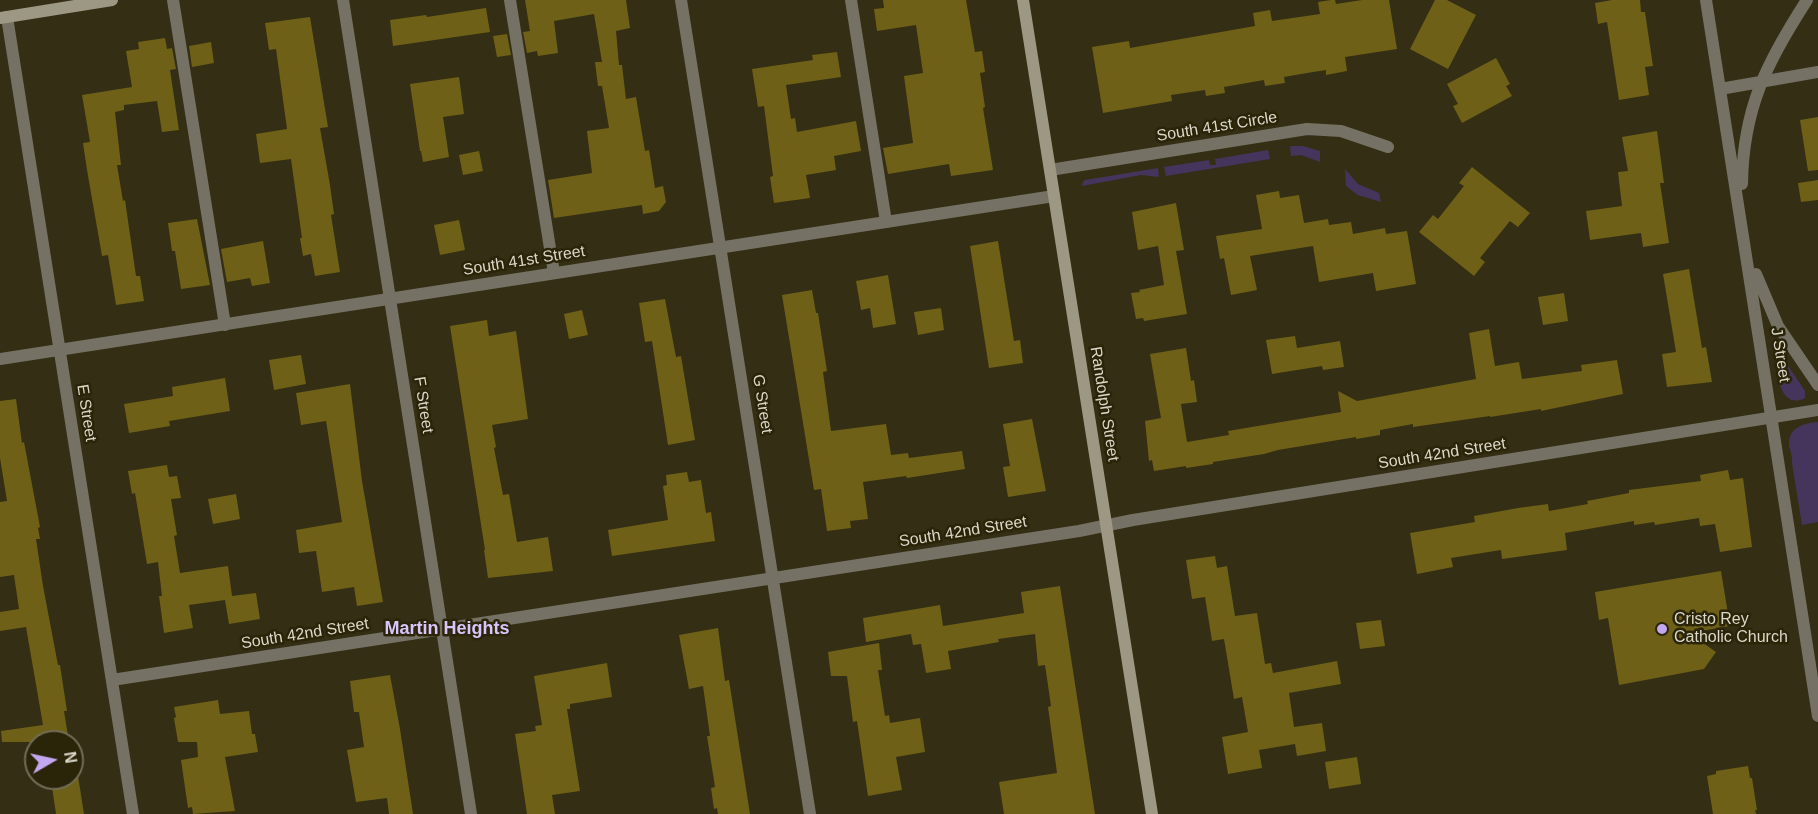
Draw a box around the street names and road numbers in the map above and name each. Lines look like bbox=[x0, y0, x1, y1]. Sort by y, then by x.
street label: South 41st Circle bbox=[1155, 108, 1279, 146]
street label: South 41st Street bbox=[461, 242, 587, 280]
street label: J Street bbox=[1766, 326, 1794, 384]
street label: Randolph Street bbox=[1085, 345, 1123, 463]
street label: G Street bbox=[748, 373, 776, 435]
street label: F Street bbox=[409, 375, 437, 435]
street label: E Street bbox=[72, 383, 100, 443]
street label: South 42nd Street bbox=[1377, 434, 1507, 474]
street label: South 42nd Street bbox=[898, 512, 1028, 552]
street label: South 42nd Street bbox=[240, 614, 370, 654]

